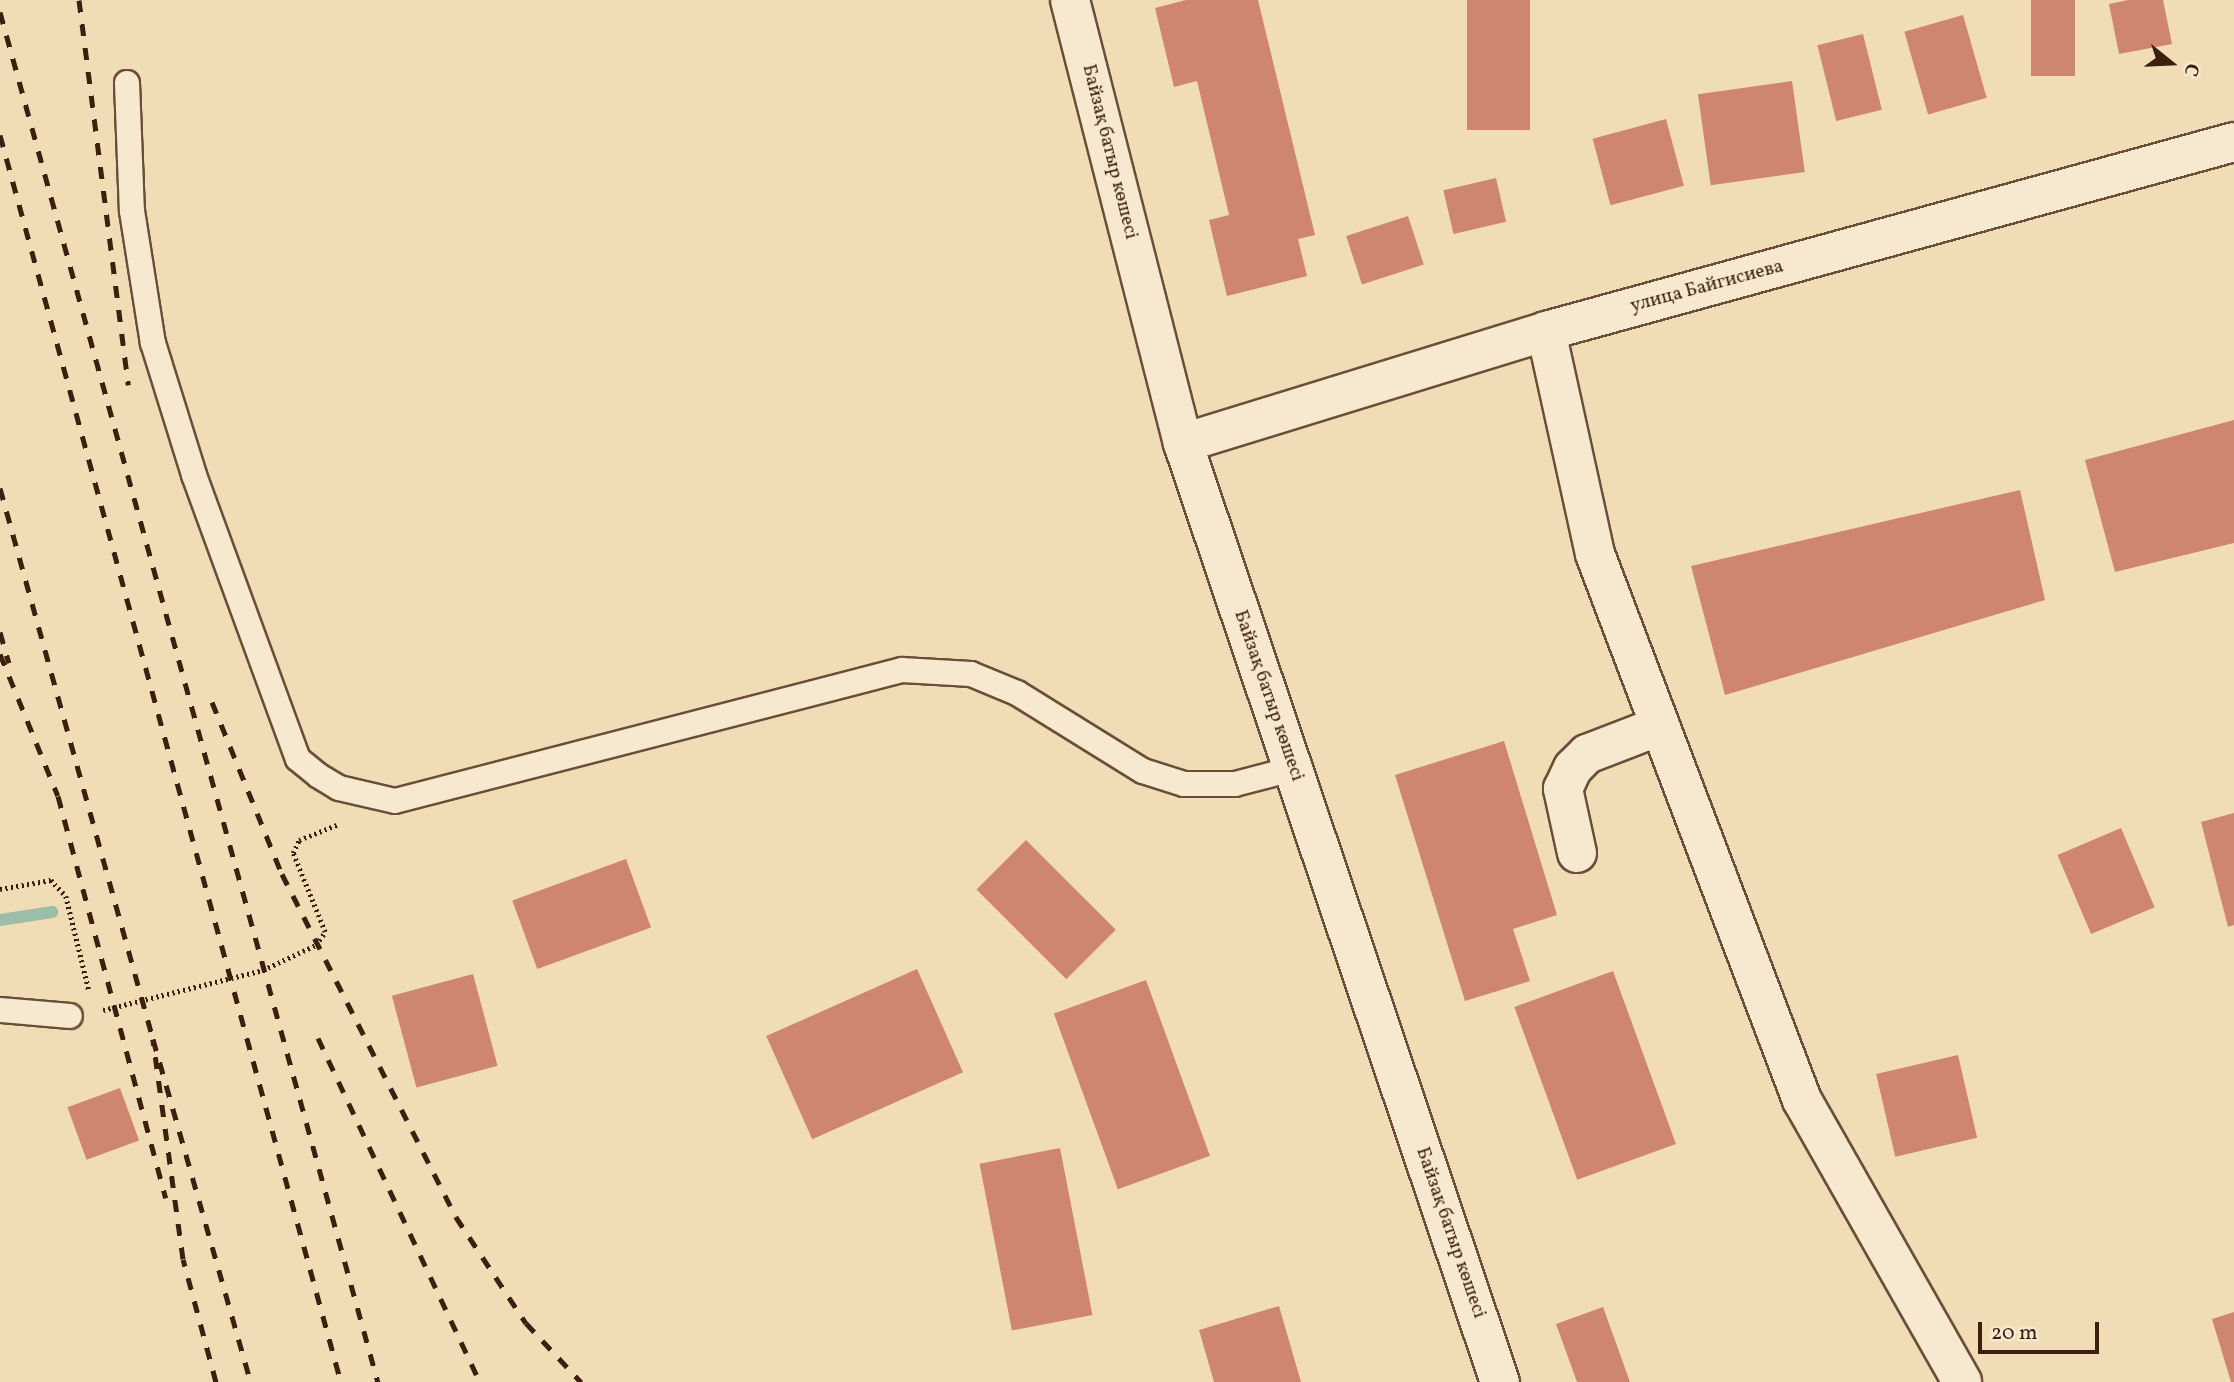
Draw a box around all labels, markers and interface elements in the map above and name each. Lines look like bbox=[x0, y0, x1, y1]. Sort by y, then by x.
north arrow bbox=[2136, 28, 2206, 98]
text: С bbox=[2177, 60, 2205, 79]
street label: Байзақ батыр көшесі bbox=[1076, 62, 1142, 242]
street label: улица Байгисиева bbox=[1628, 256, 1786, 318]
street label: Байзақ батыр көшесі bbox=[1228, 607, 1308, 785]
street label: Байзақ батыр көшесі bbox=[1410, 1144, 1490, 1322]
scale bar bbox=[1982, 1308, 2103, 1352]
text: 20 m bbox=[1991, 1319, 2037, 1348]

